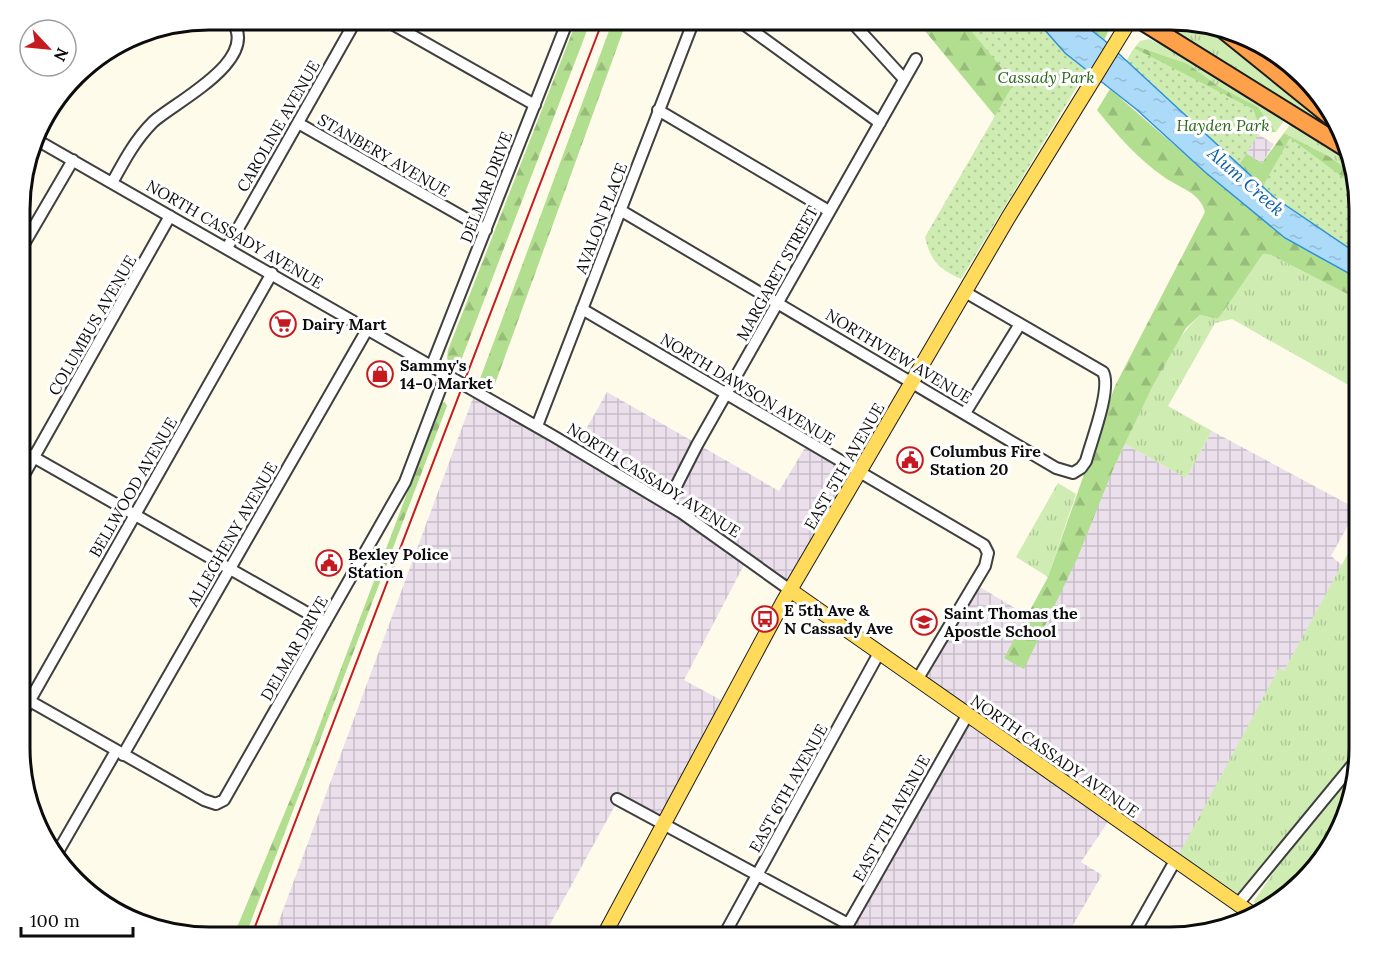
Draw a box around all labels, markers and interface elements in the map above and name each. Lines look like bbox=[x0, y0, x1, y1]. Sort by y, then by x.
north arrow bbox=[18, 18, 78, 78]
text: N bbox=[50, 45, 73, 65]
street label: CAROLINE AVENUE bbox=[232, 57, 324, 195]
park label: Cassady Park bbox=[997, 67, 1095, 87]
street label: STANBERY AVENUE bbox=[314, 109, 454, 201]
park label: Hayden Park bbox=[1176, 115, 1270, 135]
street label: DELMAR DRIVE bbox=[456, 129, 516, 245]
water label: Alum Creek bbox=[1202, 141, 1289, 221]
street label: AVALON PLACE bbox=[570, 160, 631, 277]
street label: NORTH CASSADY AVENUE bbox=[143, 175, 327, 293]
street label: MARGARET STREET bbox=[732, 202, 822, 344]
street label: COLUMBUS AVENUE bbox=[44, 251, 140, 399]
street label: NORTHVIEW AVENUE bbox=[822, 304, 976, 408]
supermarket icon: Dairy Mart bbox=[268, 309, 298, 339]
place label: Dairy Mart bbox=[302, 314, 387, 334]
street label: NORTH DAWSON AVENUE bbox=[657, 329, 839, 449]
place label: Sammy's 14-0 Market bbox=[400, 355, 493, 393]
shop icon: Sammy's 14-0 Market bbox=[365, 359, 395, 389]
street label: EAST 5TH AVENUE bbox=[800, 399, 888, 533]
street label: BELLWOOD AVENUE bbox=[85, 413, 181, 561]
street label: NORTH CASSADY AVENUE bbox=[564, 418, 744, 542]
place label: Columbus Fire Station 20 bbox=[930, 441, 1041, 479]
public building icon: Columbus Fire Station 20 bbox=[895, 445, 925, 475]
street label: ALLEGHENY AVENUE bbox=[182, 458, 282, 611]
place label: Bexley Police Station bbox=[348, 544, 449, 582]
public building icon: Bexley Police Station bbox=[314, 548, 344, 578]
street label: DELMAR DRIVE bbox=[256, 592, 332, 704]
place label: E 5th Ave & N Cassady Ave bbox=[784, 600, 894, 638]
place label: Saint Thomas the Apostle School bbox=[944, 603, 1078, 641]
bus stop icon: E 5th Ave & N Cassady Ave bbox=[750, 604, 780, 634]
school or university icon: Saint Thomas the Apostle School bbox=[909, 607, 939, 637]
street label: NORTH CASSADY AVENUE bbox=[967, 690, 1143, 822]
street label: EAST 6TH AVENUE bbox=[744, 720, 832, 856]
street label: EAST 7TH AVENUE bbox=[848, 751, 934, 885]
scale bar bbox=[21, 900, 134, 938]
text: 100 m bbox=[30, 909, 80, 932]

